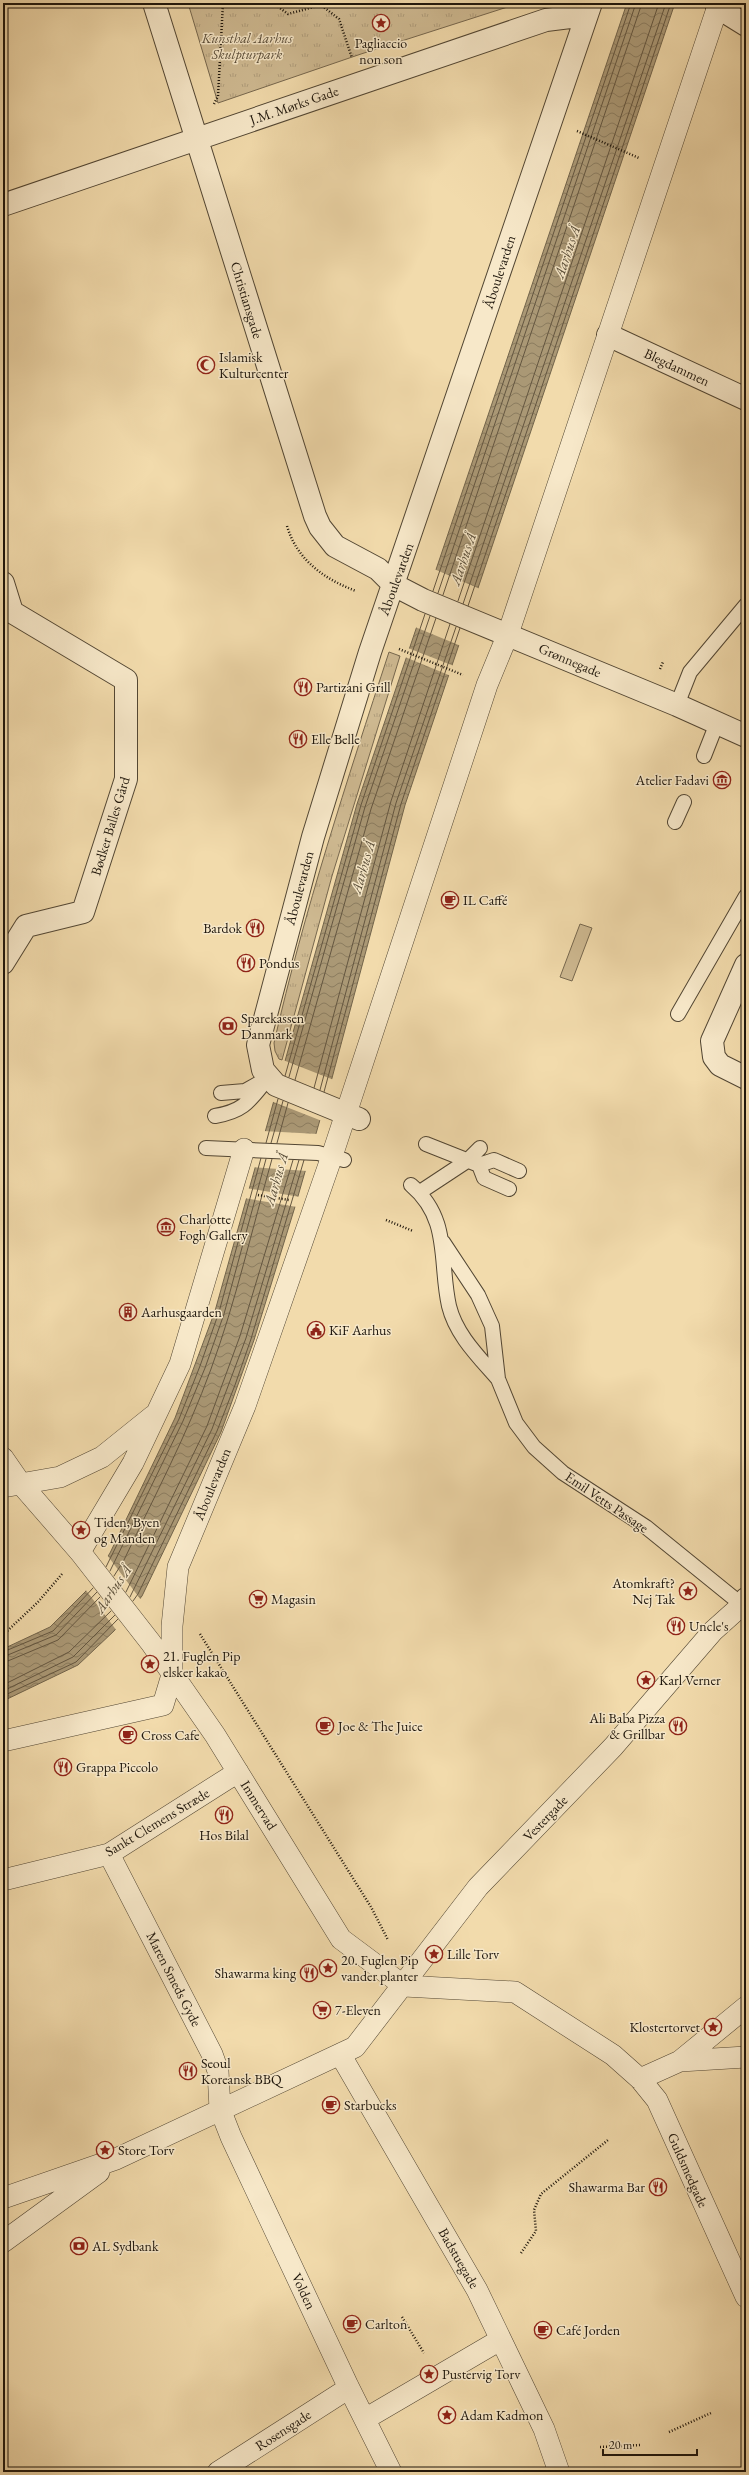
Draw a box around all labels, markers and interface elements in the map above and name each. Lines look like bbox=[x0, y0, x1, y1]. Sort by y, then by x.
place icon: Pagliaccio non son bbox=[371, 13, 391, 33]
park label: Kunsthal Aarhus Skulpturpark bbox=[201, 29, 292, 63]
place label: Pagliaccio non son bbox=[355, 34, 407, 68]
street label: J.M. Mørks Gade bbox=[246, 81, 341, 129]
water label: Aarhus Å bbox=[548, 222, 585, 282]
street label: Åboulevarden bbox=[478, 232, 520, 312]
street label: Christiansgade bbox=[227, 259, 267, 341]
street label: Blegdammen bbox=[641, 344, 713, 390]
place label: Islamisk Kulturcenter bbox=[219, 348, 289, 382]
mosque icon: Islamisk Kulturcenter bbox=[196, 355, 216, 375]
water label: Aarhus Å bbox=[444, 529, 481, 589]
street label: Åboulevarden bbox=[374, 540, 418, 619]
street label: Grønnegade bbox=[536, 639, 604, 681]
restaurant icon: Partizani Grill bbox=[293, 677, 313, 697]
place label: Partizani Grill bbox=[316, 678, 391, 696]
restaurant icon: Elle Belle bbox=[288, 729, 308, 749]
place label: Elle Belle bbox=[311, 730, 360, 748]
museum icon: Atelier Fadavi bbox=[712, 770, 732, 790]
place label: Atelier Fadavi bbox=[634, 771, 710, 789]
street label: Bødker Balles Gård bbox=[86, 774, 134, 878]
water label: Aarhus Å bbox=[346, 837, 379, 897]
street label: Åboulevarden bbox=[280, 848, 318, 928]
cafe icon: IL Caffé bbox=[440, 890, 460, 910]
place label: IL Caffé bbox=[463, 891, 508, 909]
restaurant icon: Bardok bbox=[245, 918, 265, 938]
place label: Bardok bbox=[203, 919, 242, 937]
restaurant icon: Pondus bbox=[236, 953, 256, 973]
place label: Pondus bbox=[259, 954, 300, 972]
place label: Sparekassen Danmark bbox=[241, 1009, 305, 1043]
bank icon: Sparekassen Danmark bbox=[218, 1016, 238, 1036]
water label: Aarhus Å bbox=[259, 1149, 292, 1209]
place label: Charlotte Fogh Gallery bbox=[179, 1210, 248, 1244]
museum icon: Charlotte Fogh Gallery bbox=[156, 1217, 176, 1237]
building icon: Aarhusgaarden bbox=[118, 1302, 138, 1322]
place label: Aarhusgaarden bbox=[140, 1303, 223, 1321]
public building icon: KiF Aarhus bbox=[306, 1320, 326, 1340]
place label: KiF Aarhus bbox=[329, 1321, 391, 1339]
street label: Åboulevarden bbox=[189, 1445, 235, 1524]
street label: Emil Vetts Passage bbox=[562, 1467, 653, 1537]
place label: Tiden, Byen og Manden bbox=[94, 1513, 160, 1547]
place icon: Tiden, Byen og Manden bbox=[71, 1520, 91, 1540]
water label: Aarhus Å bbox=[89, 1560, 136, 1617]
place label: Atomkraft? Nej Tak bbox=[611, 1574, 675, 1608]
place icon: Atomkraft? Nej Tak bbox=[678, 1581, 698, 1601]
supermarket icon: Magasin bbox=[248, 1589, 268, 1609]
place label: Magasin bbox=[271, 1590, 317, 1608]
restaurant icon: Uncle's bbox=[666, 1616, 686, 1636]
place label: Uncle's bbox=[689, 1617, 729, 1635]
place label: 21. Fuglen Pip elsker kakao bbox=[163, 1647, 241, 1681]
place icon: 21. Fuglen Pip elsker kakao bbox=[140, 1654, 160, 1674]
place icon: Karl Verner bbox=[636, 1670, 656, 1690]
place label: Karl Verner bbox=[659, 1671, 721, 1689]
place label: Ali Baba Pizza & Grillbar bbox=[588, 1709, 665, 1743]
cafe icon: Joe & The Juice bbox=[315, 1716, 335, 1736]
restaurant icon: Ali Baba Pizza & Grillbar bbox=[668, 1716, 688, 1736]
place label: Joe & The Juice bbox=[337, 1717, 423, 1735]
cafe icon: Cross Cafe bbox=[118, 1725, 138, 1745]
place label: Cross Cafe bbox=[141, 1726, 200, 1744]
restaurant icon: Grappa Piccolo bbox=[53, 1757, 73, 1777]
place label: Grappa Piccolo bbox=[76, 1758, 158, 1776]
street label: Immervad bbox=[237, 1777, 282, 1834]
street label: Sankt Clemens Stræde bbox=[101, 1783, 213, 1860]
street label: Vestergade bbox=[519, 1791, 572, 1845]
restaurant icon: Hos Bilal bbox=[214, 1805, 234, 1825]
place label: Hos Bilal bbox=[199, 1826, 249, 1844]
street label: Maren Smeds Gyde bbox=[142, 1929, 206, 2030]
place icon: Lille Torv bbox=[424, 1944, 444, 1964]
place label: Lille Torv bbox=[447, 1945, 500, 1963]
place label: 20. Fuglen Pip vander planter bbox=[341, 1951, 419, 1985]
place icon: 20. Fuglen Pip vander planter bbox=[318, 1958, 338, 1978]
restaurant icon: Shawarma king bbox=[299, 1963, 319, 1983]
place label: Shawarma king bbox=[215, 1964, 297, 1982]
supermarket icon: 7-Eleven bbox=[312, 2000, 332, 2020]
place label: 7-Eleven bbox=[335, 2001, 382, 2019]
place icon: Klostertorvet bbox=[703, 2017, 723, 2037]
place label: Klostertorvet bbox=[629, 2018, 701, 2036]
place label: Seoul Koreansk BBQ bbox=[201, 2054, 284, 2088]
restaurant icon: Seoul Koreansk BBQ bbox=[178, 2061, 198, 2081]
cafe icon: Starbucks bbox=[321, 2095, 341, 2115]
place label: Starbucks bbox=[344, 2096, 397, 2114]
street label: Guldsmedgade bbox=[663, 2130, 713, 2211]
place icon: Store Torv bbox=[95, 2140, 115, 2160]
place label: Store Torv bbox=[118, 2141, 175, 2159]
restaurant icon: Shawarma Bar bbox=[648, 2177, 668, 2197]
place label: Shawarma Bar bbox=[569, 2178, 645, 2196]
street label: Badstuegade bbox=[434, 2225, 484, 2292]
bank icon: AL Sydbank bbox=[69, 2236, 89, 2256]
place label: AL Sydbank bbox=[91, 2237, 159, 2255]
street label: Volden bbox=[288, 2270, 320, 2313]
cafe icon: Carlton bbox=[342, 2314, 362, 2334]
place label: Carlton bbox=[365, 2315, 408, 2333]
cafe icon: Café Jorden bbox=[533, 2320, 553, 2340]
place label: Café Jorden bbox=[556, 2321, 621, 2339]
place icon: Pustervig Torv bbox=[419, 2364, 439, 2384]
place label: Pustervig Torv bbox=[442, 2365, 521, 2383]
street label: Rosensgade bbox=[252, 2405, 315, 2455]
place icon: Adam Kadmon bbox=[437, 2405, 457, 2425]
place label: Adam Kadmon bbox=[459, 2406, 544, 2424]
scale bar bbox=[603, 2431, 697, 2457]
text: 20 m bbox=[609, 2437, 633, 2453]

